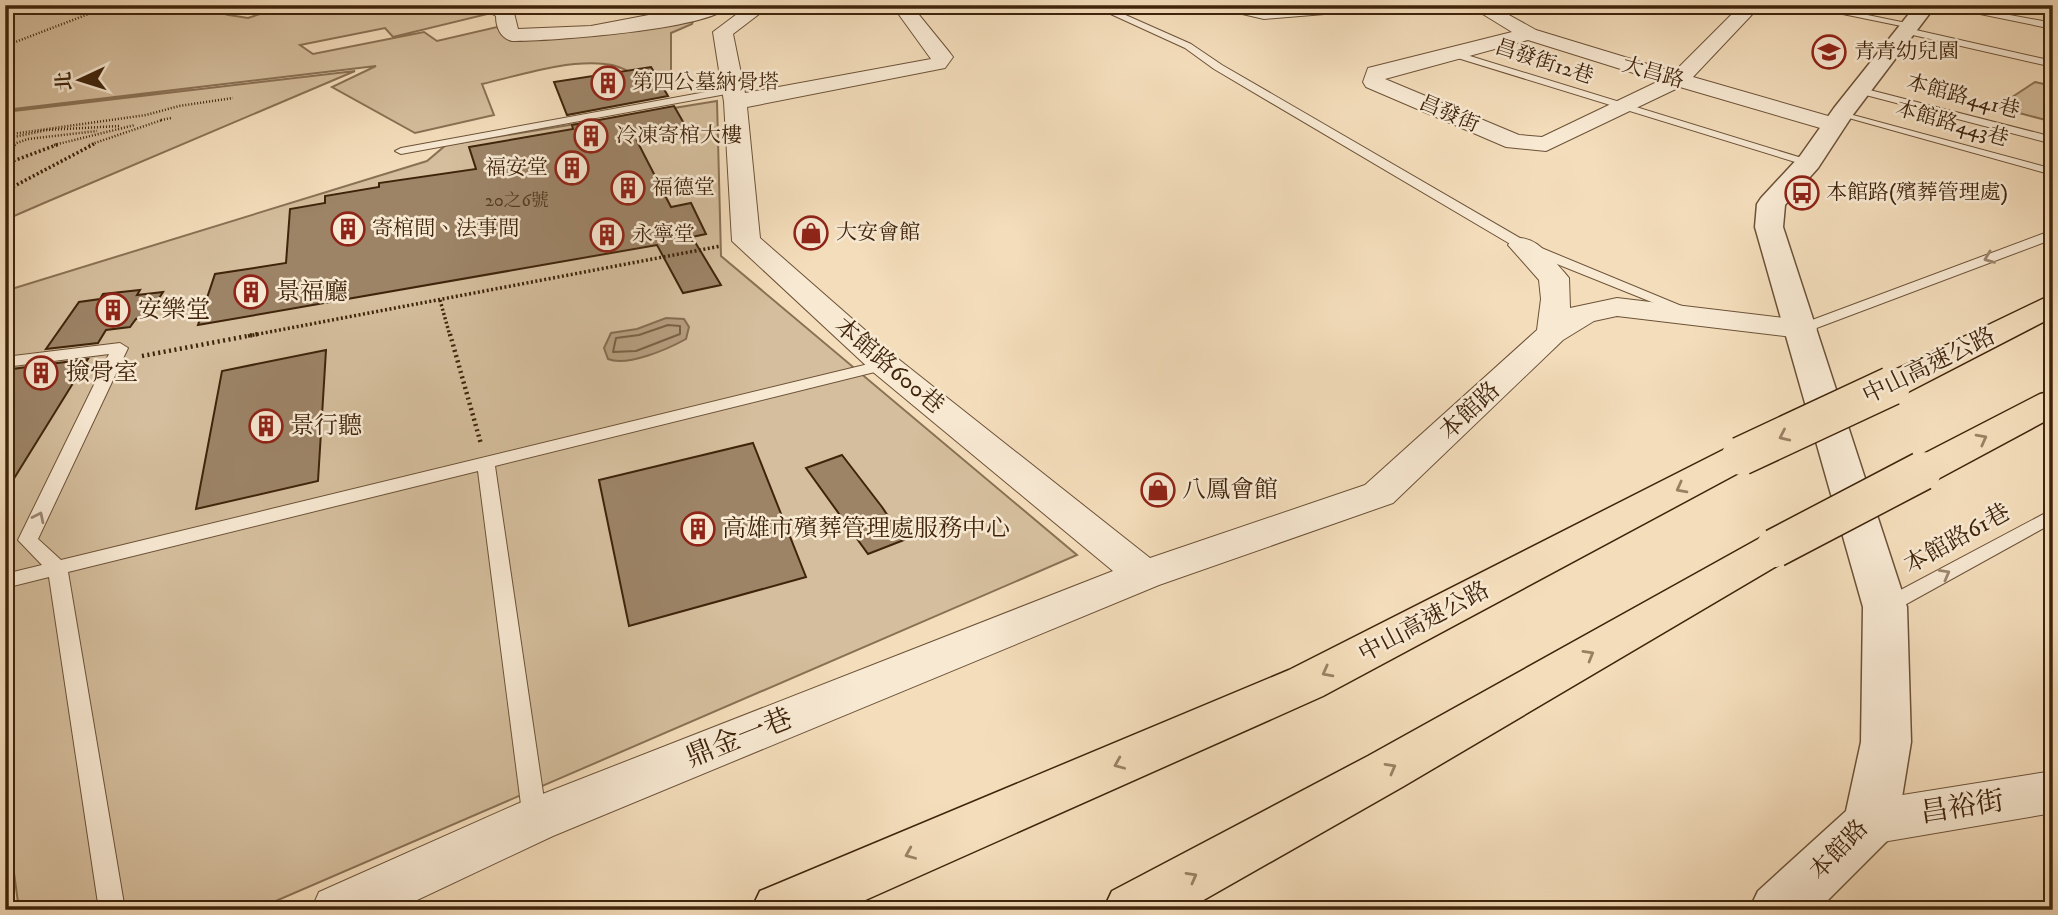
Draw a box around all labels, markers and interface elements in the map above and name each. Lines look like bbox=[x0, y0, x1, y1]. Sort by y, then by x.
school or university icon: 青青幼兒園 bbox=[1810, 33, 1848, 71]
street label: 昌發街12巷 bbox=[1491, 34, 1597, 90]
place label: 青青幼兒園 bbox=[1854, 39, 1959, 65]
north arrow bbox=[46, 46, 116, 116]
street label: 大昌路 bbox=[1619, 52, 1687, 94]
building icon: 第四公墓納骨塔 bbox=[589, 64, 627, 102]
street label: 本館路441巷 bbox=[1904, 69, 2022, 125]
place label: 第四公墓納骨塔 bbox=[632, 70, 779, 96]
text: 北 bbox=[52, 71, 77, 91]
street label: 昌發街 bbox=[1415, 90, 1483, 138]
street label: 本館路443巷 bbox=[1893, 96, 2011, 152]
building icon: 冷凍寄棺大樓 bbox=[572, 117, 610, 155]
place label: 冷凍寄棺大樓 bbox=[616, 123, 742, 149]
building icon: 福安堂 bbox=[553, 149, 591, 187]
place label: 福安堂 bbox=[485, 155, 548, 181]
building icon: 福德堂 bbox=[609, 169, 647, 207]
bus stop icon: 本館路(殯葬管理處) bbox=[1783, 174, 1821, 212]
place label: 福德堂 bbox=[652, 175, 715, 201]
place label: 本館路(殯葬管理處) bbox=[1826, 180, 2008, 206]
house number: 20之6號 bbox=[485, 190, 549, 212]
building icon: 寄棺間、法事間 bbox=[329, 210, 367, 248]
shop icon: 大安會館 bbox=[792, 214, 830, 252]
place label: 寄棺間、法事間 bbox=[372, 216, 519, 242]
building icon: 永寧堂 bbox=[588, 216, 626, 254]
place label: 大安會館 bbox=[836, 220, 920, 246]
place label: 永寧堂 bbox=[632, 222, 695, 248]
one-way arrow bbox=[1983, 250, 1995, 264]
building icon: 景福廳 bbox=[232, 273, 270, 311]
place label: 景福廳 bbox=[276, 277, 348, 307]
building icon: 安樂堂 bbox=[94, 291, 132, 329]
place label: 安樂堂 bbox=[138, 295, 210, 325]
street label: 本館路600巷 bbox=[828, 311, 950, 421]
street label: 中山高速公路 bbox=[1858, 321, 2000, 411]
building icon: 撿骨室 bbox=[22, 354, 60, 392]
place label: 撿骨室 bbox=[66, 358, 138, 388]
street label: 本館路 bbox=[1433, 375, 1507, 447]
building icon: 景行聽 bbox=[247, 407, 285, 445]
place label: 景行聽 bbox=[290, 411, 362, 441]
one-way arrow bbox=[1779, 428, 1792, 442]
one-way arrow bbox=[1975, 434, 1987, 448]
shop icon: 八鳳會館 bbox=[1139, 471, 1177, 509]
place label: 八鳳會館 bbox=[1182, 475, 1278, 505]
one-way arrow bbox=[1676, 479, 1688, 493]
street label: 本館路61巷 bbox=[1898, 497, 2016, 581]
building icon: 高雄市殯葬管理處服務中心 bbox=[679, 510, 717, 548]
one-way arrow bbox=[31, 512, 45, 524]
place label: 高雄市殯葬管理處服務中心 bbox=[722, 514, 1010, 544]
one-way arrow bbox=[1937, 569, 1950, 582]
street label: 中山高速公路 bbox=[1353, 575, 1495, 669]
one-way arrow bbox=[1581, 650, 1594, 663]
one-way arrow bbox=[1322, 664, 1334, 677]
street label: 鼎金一巷 bbox=[681, 701, 797, 775]
one-way arrow bbox=[1114, 756, 1126, 770]
one-way arrow bbox=[1384, 763, 1396, 776]
street label: 昌裕街 bbox=[1918, 783, 2006, 831]
street label: 本館路 bbox=[1803, 814, 1875, 886]
one-way arrow bbox=[905, 846, 917, 860]
one-way arrow bbox=[1184, 872, 1197, 885]

